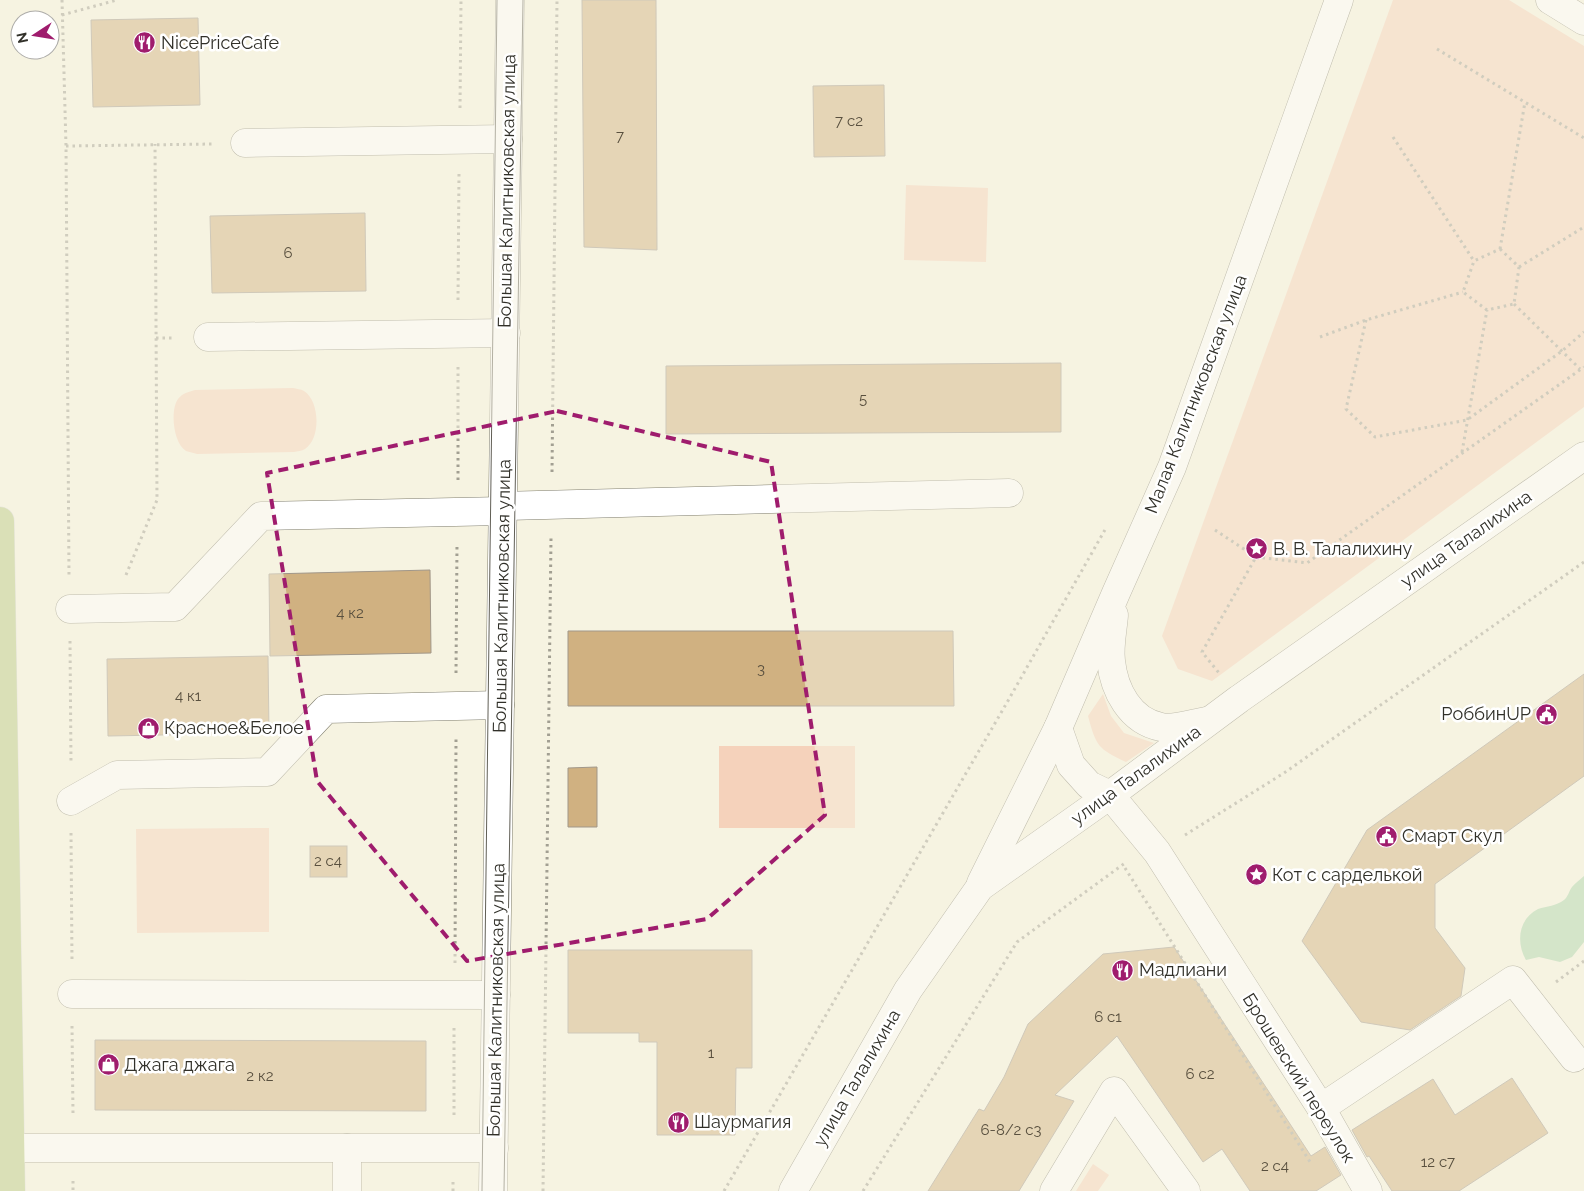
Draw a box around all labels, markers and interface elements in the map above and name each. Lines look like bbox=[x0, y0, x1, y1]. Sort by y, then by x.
north arrow bbox=[10, 10, 60, 60]
text: N bbox=[13, 31, 31, 45]
restaurant icon: NicePriceCafe bbox=[133, 31, 157, 55]
place label: NicePriceCafe bbox=[161, 32, 280, 53]
street label: Большая Калитниковская улица bbox=[494, 54, 519, 328]
house number: 7 с2 bbox=[835, 112, 863, 130]
house number: 7 bbox=[616, 127, 624, 145]
house number: 6 bbox=[283, 244, 293, 262]
street label: Малая Калитниковская улица bbox=[1140, 272, 1251, 516]
house number: 5 bbox=[859, 390, 867, 408]
street label: Большая Калитниковская улица bbox=[489, 459, 514, 733]
street label: улица Талалихина bbox=[1396, 486, 1535, 592]
place icon: В. В. Талалихину bbox=[1245, 537, 1269, 561]
place label: В. В. Талалихину bbox=[1273, 538, 1412, 559]
house number: 4 к2 bbox=[336, 604, 364, 622]
house number: 3 bbox=[757, 660, 765, 678]
house number: 4 к1 bbox=[175, 687, 202, 705]
public building icon: РоббинUP bbox=[1535, 702, 1559, 726]
place label: РоббинUP bbox=[1441, 703, 1531, 724]
shop icon: Красное&Белое bbox=[136, 716, 160, 740]
place label: Красное&Белое bbox=[164, 717, 304, 738]
street label: улица Талалихина bbox=[1067, 721, 1205, 829]
public building icon: Смарт Скул bbox=[1374, 824, 1398, 848]
place label: Смарт Скул bbox=[1402, 825, 1503, 846]
house number: 2 с4 bbox=[314, 852, 342, 870]
street label: Большая Калитниковская улица bbox=[483, 863, 508, 1137]
place icon: Кот с сарделькой bbox=[1244, 863, 1268, 887]
place label: Кот с сарделькой bbox=[1272, 864, 1422, 885]
restaurant icon: Мадлиани bbox=[1111, 958, 1135, 982]
place label: Мадлиани bbox=[1139, 959, 1227, 980]
street label: Брошевский переулок bbox=[1239, 989, 1360, 1166]
street label: улица Талалихина bbox=[809, 1005, 904, 1150]
house number: 6 с1 bbox=[1094, 1008, 1122, 1026]
house number: 1 bbox=[708, 1044, 715, 1062]
shop icon: Джага джага bbox=[96, 1053, 120, 1077]
place label: Джага джага bbox=[124, 1054, 235, 1075]
house number: 6 с2 bbox=[1186, 1065, 1215, 1083]
house number: 2 к2 bbox=[246, 1067, 274, 1085]
restaurant icon: Шаурмагия bbox=[666, 1110, 690, 1134]
place label: Шаурмагия bbox=[694, 1111, 791, 1132]
house number: 6-8/2 с3 bbox=[981, 1121, 1041, 1139]
house number: 12 с7 bbox=[1421, 1153, 1455, 1171]
house number: 2 с4 bbox=[1261, 1157, 1289, 1175]

